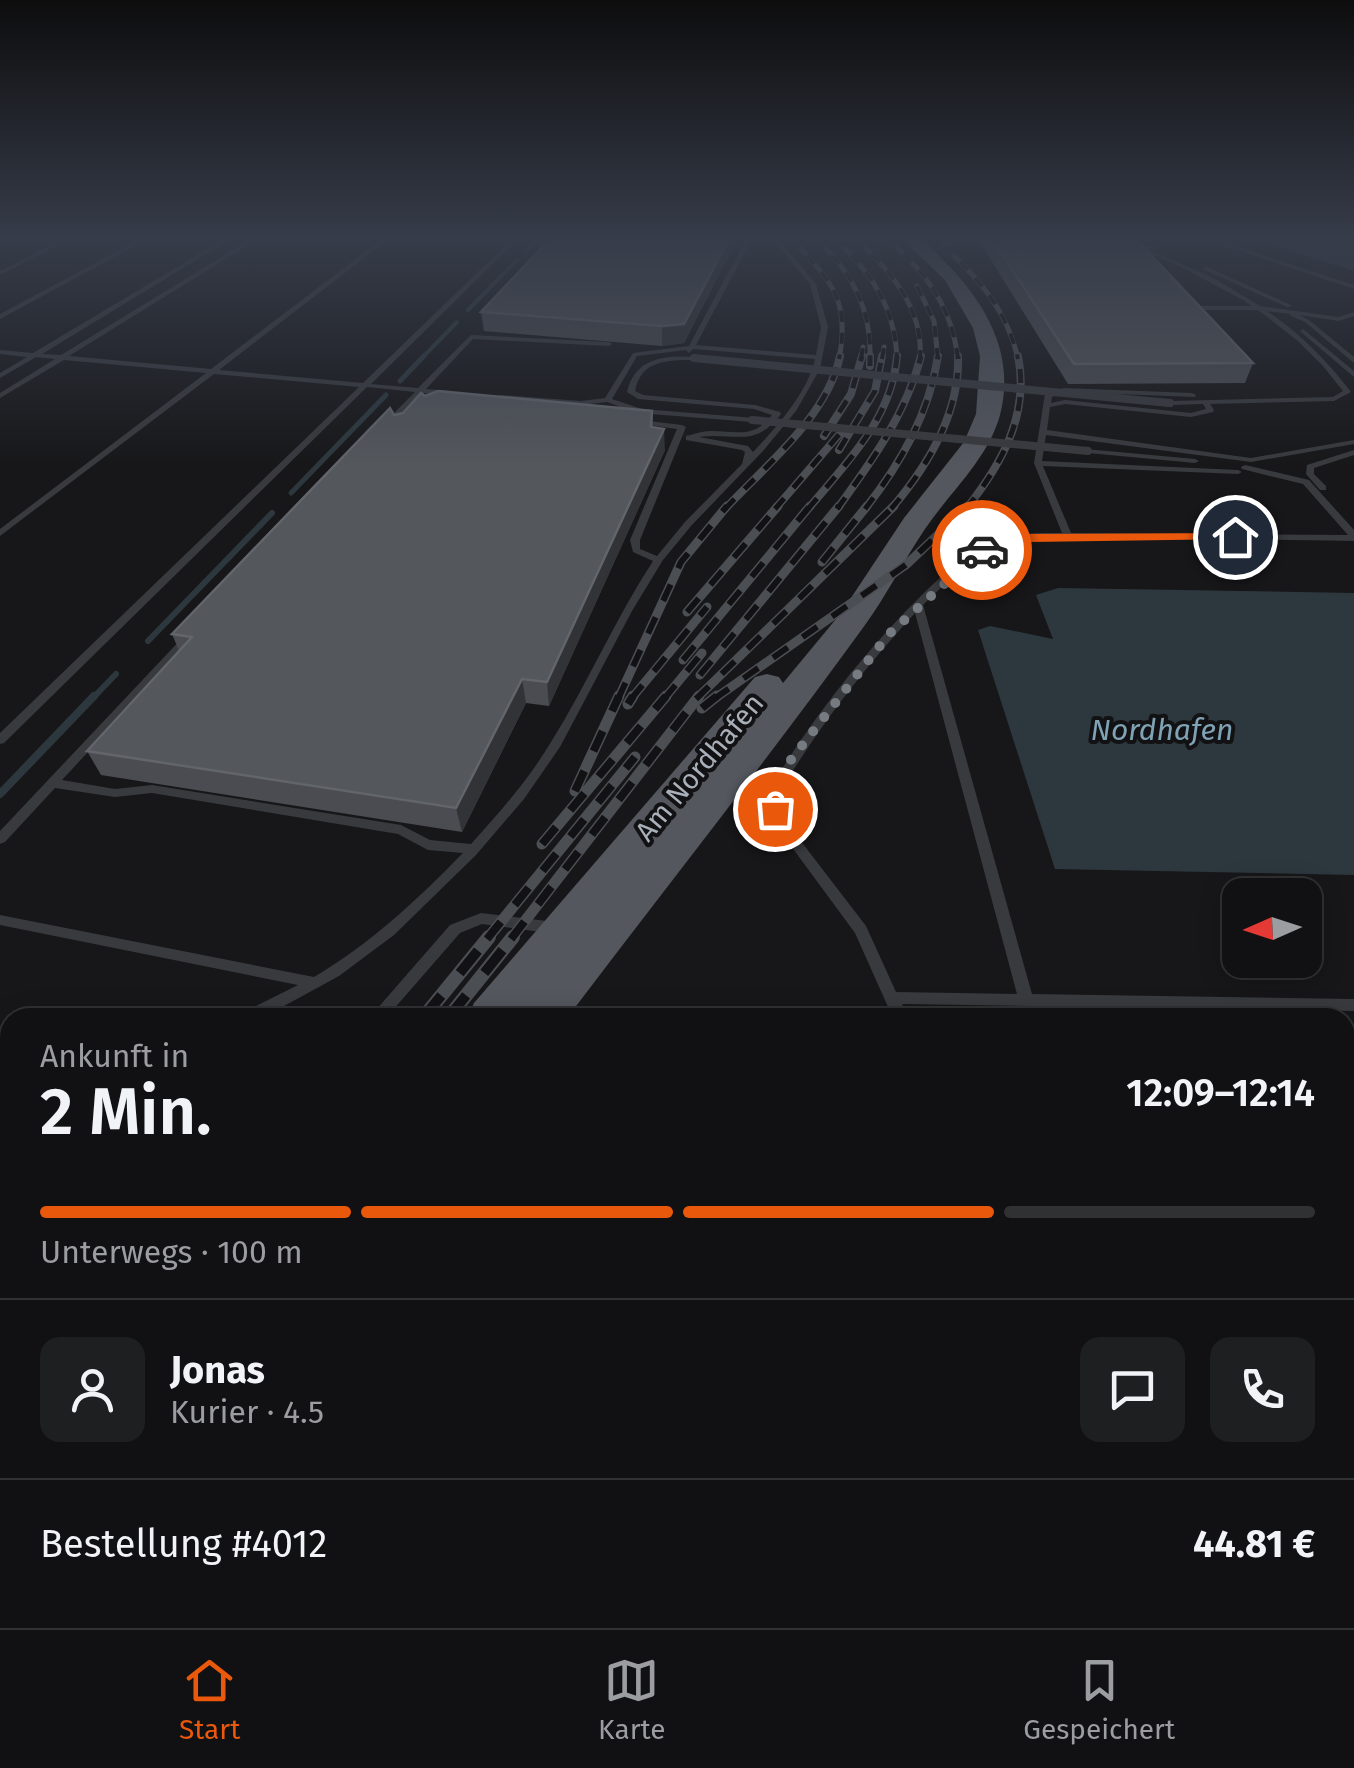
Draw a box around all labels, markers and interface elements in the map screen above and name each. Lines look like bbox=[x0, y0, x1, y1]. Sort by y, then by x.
pin bbox=[1193, 495, 1278, 580]
courier bbox=[932, 500, 1032, 600]
icon: home bbox=[1208, 510, 1263, 565]
icon: car bbox=[955, 523, 1010, 578]
street label: Am Nordhafen bbox=[628, 687, 771, 848]
water label: Nordhafen bbox=[1091, 712, 1233, 748]
pin bbox=[733, 767, 818, 852]
icon: bag bbox=[748, 782, 803, 837]
north arrow bbox=[1222, 878, 1322, 978]
map controls bbox=[1222, 878, 1322, 978]
text: Ankunft in bbox=[40, 1037, 189, 1075]
text: 12:09–12:14 bbox=[1126, 1070, 1315, 1116]
text: 2 Min. bbox=[40, 1073, 212, 1151]
text: Unterwegs · 100 m bbox=[40, 1233, 303, 1271]
button: person bbox=[40, 1337, 145, 1442]
button: chat bbox=[1080, 1337, 1185, 1442]
button: phone bbox=[1210, 1337, 1315, 1442]
text: Jonas bbox=[170, 1347, 265, 1393]
text: Kurier · 4.5 bbox=[170, 1393, 324, 1431]
text: Bestellung #4012 bbox=[40, 1521, 327, 1567]
text: 44.81 € bbox=[1193, 1521, 1315, 1567]
tab: Start bbox=[179, 1653, 240, 1746]
tab: Karte bbox=[598, 1653, 665, 1746]
tab: Gespeichert bbox=[1023, 1653, 1175, 1746]

